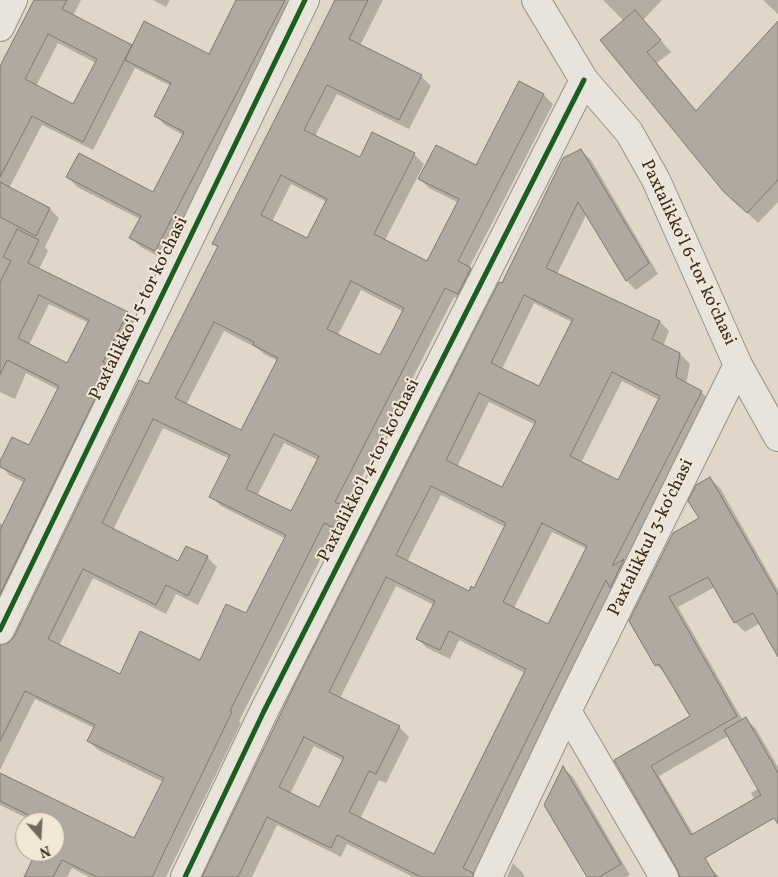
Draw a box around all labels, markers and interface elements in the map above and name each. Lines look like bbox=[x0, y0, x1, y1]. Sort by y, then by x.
street label: Paxtalikkoʻl 6-tor koʻchasi bbox=[634, 157, 740, 349]
street label: Paxtalikkoʻl 5-tor koʻchasi bbox=[86, 214, 194, 404]
street label: Paxtalikkoʻl 4-tor koʻchasi bbox=[314, 376, 426, 566]
street label: Paxtalikkul 3-koʻchasi bbox=[605, 456, 699, 620]
north arrow bbox=[15, 812, 65, 862]
text: N bbox=[37, 840, 53, 861]

